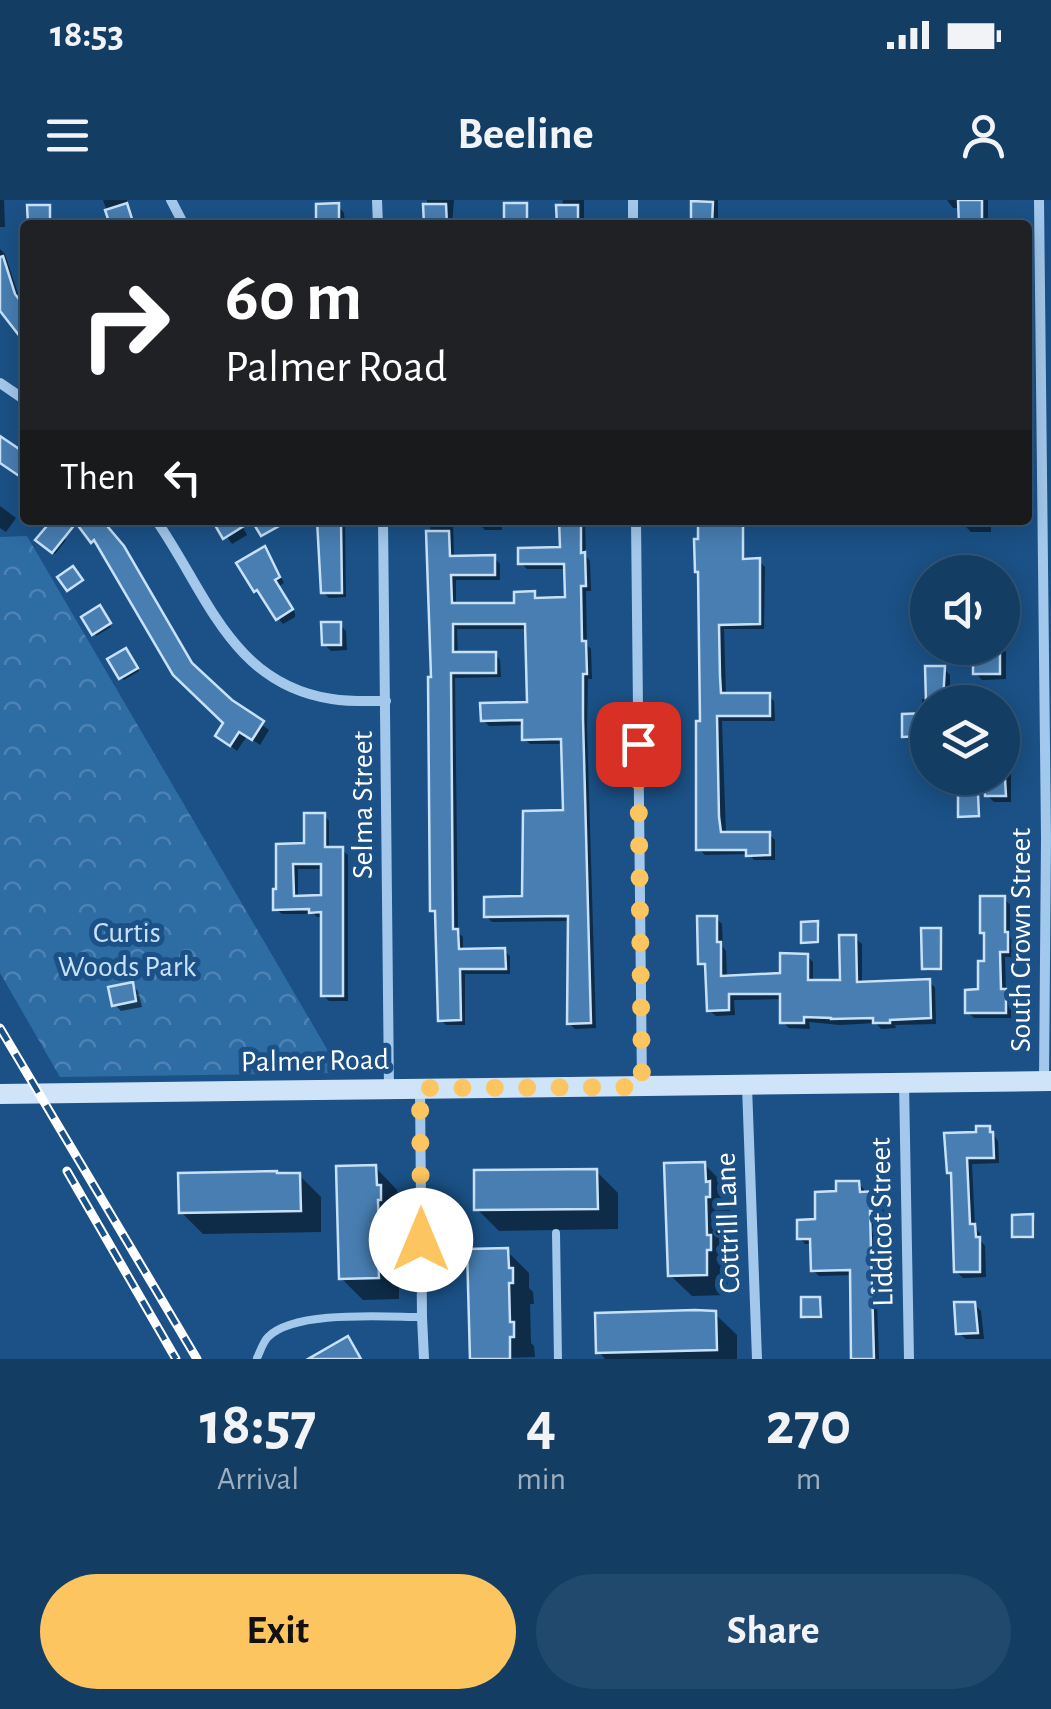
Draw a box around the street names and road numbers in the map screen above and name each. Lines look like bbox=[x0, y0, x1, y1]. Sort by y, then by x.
street label: Selma Street bbox=[348, 730, 378, 879]
street label: South Crown Street bbox=[1006, 828, 1036, 1052]
street label: Palmer Road bbox=[241, 1045, 389, 1077]
street label: Liddicot Street bbox=[866, 1137, 898, 1307]
street label: Cottrill Lane bbox=[711, 1152, 745, 1294]

